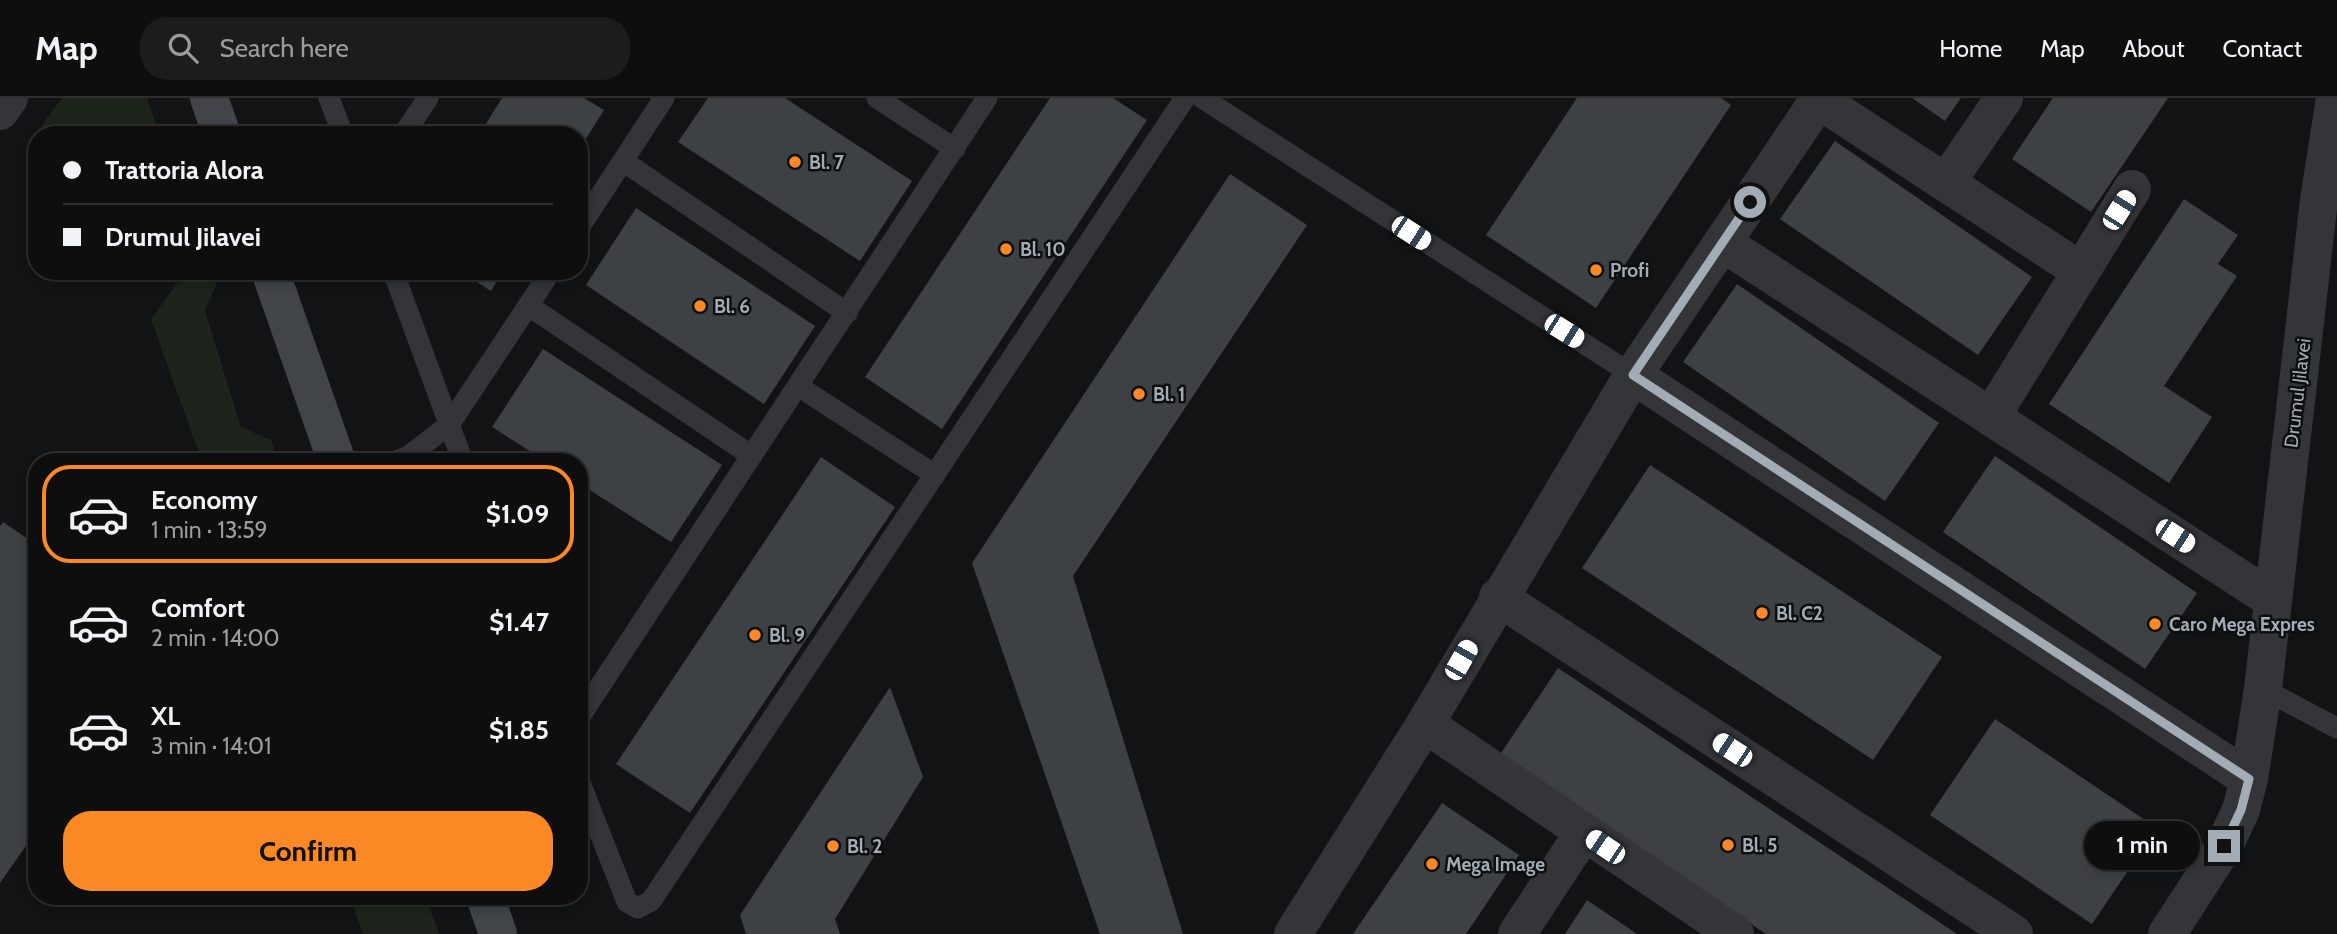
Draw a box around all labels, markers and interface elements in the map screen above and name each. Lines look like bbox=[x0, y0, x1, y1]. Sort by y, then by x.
search box bbox=[140, 17, 630, 80]
text: Map bbox=[35, 28, 98, 68]
icon: search bbox=[164, 29, 202, 67]
text: Search here bbox=[220, 32, 349, 64]
text: Home bbox=[1939, 34, 2002, 63]
text: Map bbox=[2040, 34, 2085, 63]
text: About bbox=[2123, 34, 2185, 63]
text: Contact bbox=[2223, 34, 2302, 63]
place label: Bl. 7 bbox=[809, 151, 844, 174]
text: Trattoria Alora bbox=[105, 154, 264, 186]
marker: Bl. 7 bbox=[787, 154, 803, 170]
route start bbox=[1734, 186, 1766, 218]
car bbox=[2099, 187, 2140, 233]
car bbox=[1388, 213, 1435, 253]
text: Drumul Jilavei bbox=[105, 221, 261, 253]
place label: Bl. 10 bbox=[1020, 238, 1066, 261]
marker: Bl. 10 bbox=[998, 241, 1014, 257]
place label: Profi bbox=[1610, 259, 1649, 282]
marker: Profi bbox=[1588, 262, 1604, 278]
place label: Bl. 6 bbox=[714, 295, 750, 318]
marker: Bl. 6 bbox=[692, 298, 708, 314]
car bbox=[1541, 311, 1588, 351]
street label: Drumul Jilavei bbox=[2279, 337, 2316, 449]
place label: Bl. 1 bbox=[1153, 383, 1185, 406]
marker: Bl. 1 bbox=[1131, 386, 1147, 402]
icon: car bbox=[67, 483, 130, 546]
text: Economy bbox=[151, 484, 257, 516]
text: $1.09 bbox=[486, 498, 549, 530]
text: 1 min · 13:59 bbox=[151, 516, 268, 544]
car bbox=[2152, 516, 2199, 556]
icon: car bbox=[67, 591, 130, 654]
text: Comfort bbox=[151, 592, 245, 624]
place label: Bl. C2 bbox=[1776, 602, 1823, 625]
marker: Bl. C2 bbox=[1754, 605, 1770, 621]
text: $1.47 bbox=[489, 606, 549, 638]
place label: Caro Mega Expres bbox=[2169, 613, 2315, 636]
marker: Caro Mega Expres bbox=[2147, 616, 2163, 632]
text: 2 min · 14:00 bbox=[151, 624, 280, 652]
place label: Bl. 9 bbox=[769, 624, 805, 647]
marker: Bl. 9 bbox=[747, 627, 763, 643]
car bbox=[1442, 637, 1481, 683]
icon: car bbox=[67, 699, 130, 762]
text: XL bbox=[151, 700, 180, 732]
text: $1.85 bbox=[489, 714, 549, 746]
car bbox=[1709, 730, 1756, 770]
text: 3 min · 14:01 bbox=[151, 732, 271, 760]
button: Confirm bbox=[63, 811, 553, 891]
callout: 1 min bbox=[2084, 822, 2200, 870]
car bbox=[1582, 827, 1629, 867]
route end bbox=[2208, 830, 2240, 862]
text: 1 min bbox=[2116, 831, 2168, 859]
place label: Bl. 5 bbox=[1742, 834, 1777, 857]
place label: Bl. 2 bbox=[847, 835, 882, 858]
marker: Bl. 5 bbox=[1720, 837, 1736, 853]
marker: Bl. 2 bbox=[825, 838, 841, 854]
place label: Mega Image bbox=[1446, 853, 1545, 876]
marker: Mega Image bbox=[1424, 856, 1440, 872]

